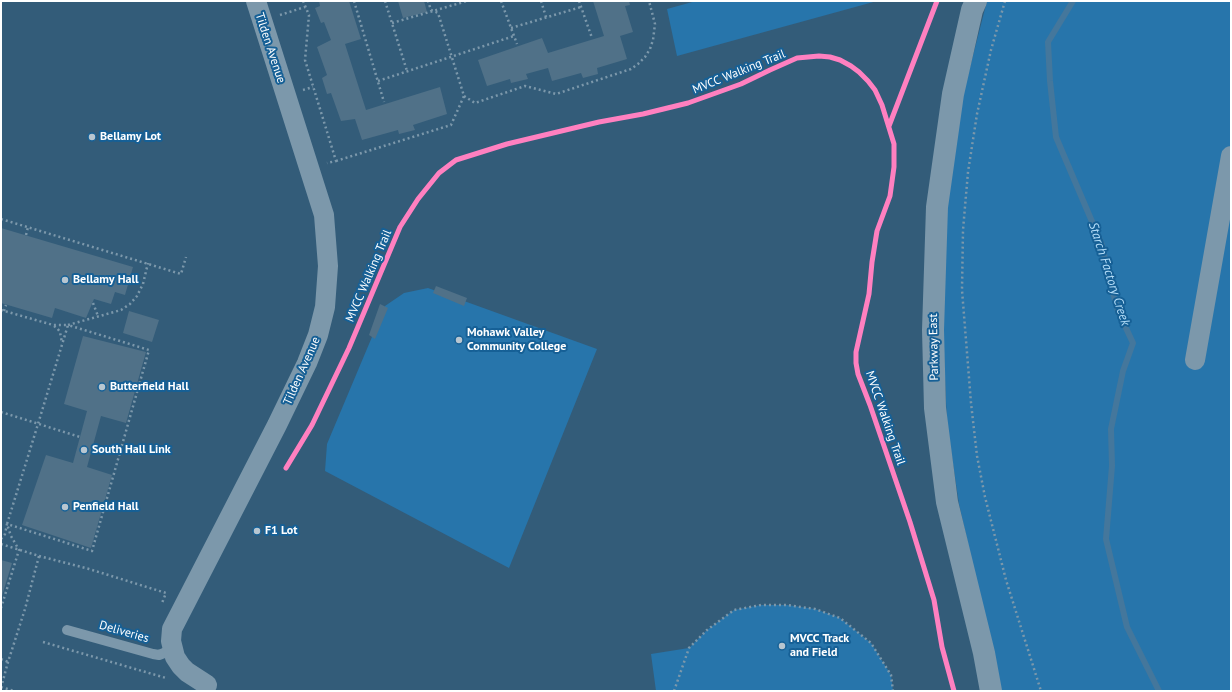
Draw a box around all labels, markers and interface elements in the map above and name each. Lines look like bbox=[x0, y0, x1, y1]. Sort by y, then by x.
street label: Tilden Avenue bbox=[252, 11, 288, 85]
street label: MVCC Walking Trail bbox=[690, 47, 788, 97]
place label: Bellamy Lot bbox=[100, 130, 161, 144]
marker: Bellamy Lot bbox=[87, 132, 97, 142]
water label: Starch Factory Creek bbox=[1085, 220, 1133, 328]
street label: MVCC Walking Trail bbox=[343, 228, 395, 324]
place label: Bellamy Hall bbox=[73, 273, 138, 287]
marker: Bellamy Hall bbox=[60, 275, 70, 285]
street label: Parkway East bbox=[926, 313, 942, 381]
place label: Mohawk Valley Community College bbox=[467, 326, 566, 354]
street label: Tilden Avenue bbox=[281, 335, 323, 407]
marker: Mohawk Valley Community College bbox=[454, 335, 464, 345]
street label: MVCC Walking Trail bbox=[862, 369, 908, 467]
place label: Butterfield Hall bbox=[110, 380, 189, 394]
marker: Butterfield Hall bbox=[97, 382, 107, 392]
place label: South Hall Link bbox=[92, 443, 171, 457]
marker: South Hall Link bbox=[79, 445, 89, 455]
place label: Penfield Hall bbox=[73, 500, 139, 514]
marker: Penfield Hall bbox=[60, 502, 70, 512]
place label: F1 Lot bbox=[265, 524, 297, 538]
marker: F1 Lot bbox=[252, 526, 262, 536]
street label: Deliveries bbox=[98, 618, 150, 646]
place label: MVCC Track and Field bbox=[790, 632, 849, 660]
marker: MVCC Track and Field bbox=[777, 641, 787, 651]

